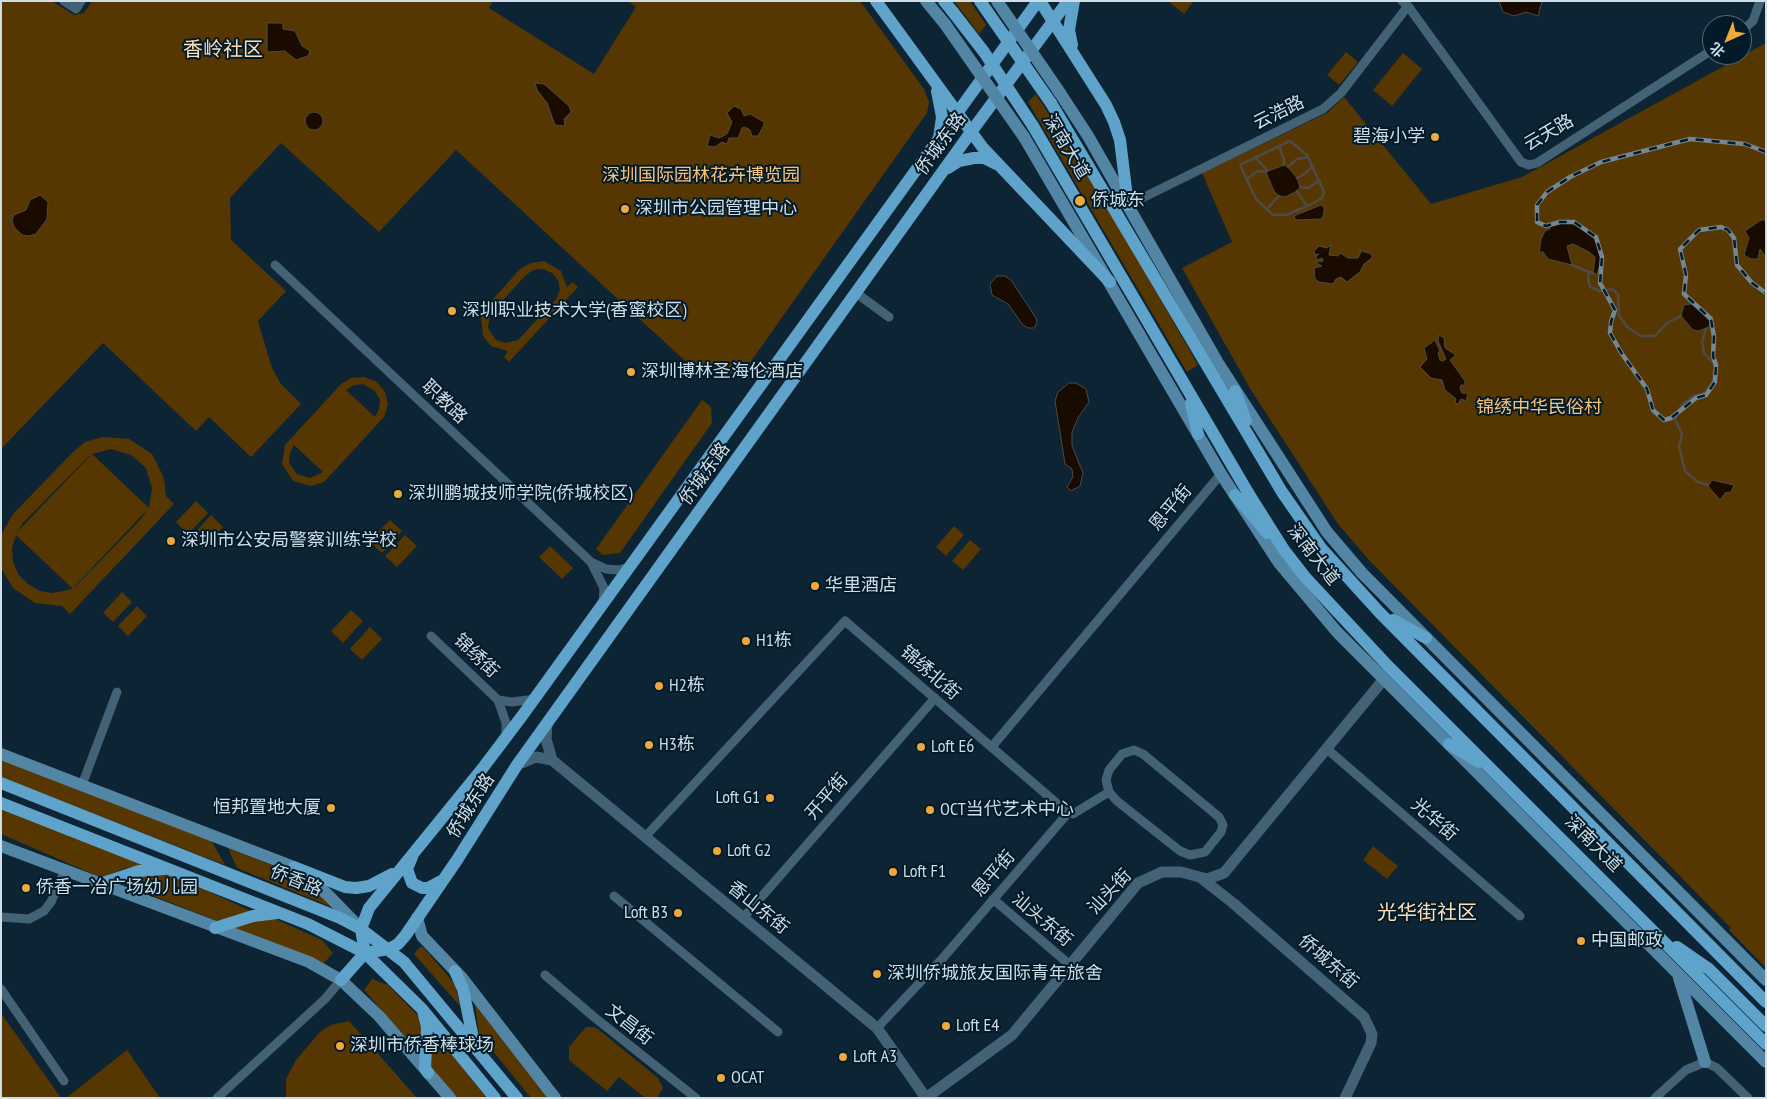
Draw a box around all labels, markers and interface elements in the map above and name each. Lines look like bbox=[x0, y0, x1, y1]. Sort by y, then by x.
north arrow bbox=[1702, 15, 1752, 65]
district label: 香岭社区 bbox=[183, 38, 263, 62]
text: 北 bbox=[1706, 39, 1729, 61]
street label: 云浩路 bbox=[1250, 91, 1308, 135]
street label: 侨城东路 bbox=[911, 109, 971, 179]
street label: 云天路 bbox=[1520, 110, 1578, 156]
street label: 深南大道 bbox=[1038, 111, 1094, 183]
place label: 碧海小学 bbox=[1353, 126, 1425, 148]
marker: 碧海小学 bbox=[1429, 131, 1441, 143]
park label: 深圳国际园林花卉博览园 bbox=[602, 165, 800, 187]
place label: 侨城东 bbox=[1091, 190, 1145, 212]
marker: 侨城东 bbox=[1073, 194, 1087, 208]
place label: 深圳市公园管理中心 bbox=[635, 198, 797, 220]
marker: 深圳市公园管理中心 bbox=[619, 203, 631, 215]
place label: 深圳职业技术大学(香蜜校区) bbox=[462, 300, 686, 322]
marker: 深圳职业技术大学(香蜜校区) bbox=[446, 305, 458, 317]
place label: 深圳博林圣海伦酒店 bbox=[641, 361, 803, 383]
marker: 深圳博林圣海伦酒店 bbox=[625, 366, 637, 378]
street label: 职教路 bbox=[417, 376, 471, 428]
park label: 锦绣中华民俗村 bbox=[1476, 397, 1602, 419]
street label: 侨城东路 bbox=[675, 439, 735, 509]
street label: 恩平街 bbox=[1145, 480, 1197, 536]
place label: 深圳鹏城技师学院(侨城校区) bbox=[408, 483, 632, 505]
marker: 深圳鹏城技师学院(侨城校区) bbox=[392, 488, 404, 500]
street label: 深南大道 bbox=[1282, 520, 1344, 590]
place label: 深圳市公安局警察训练学校 bbox=[181, 530, 397, 552]
marker: 深圳市公安局警察训练学校 bbox=[165, 535, 177, 547]
place label: 华里酒店 bbox=[825, 575, 897, 597]
marker: 华里酒店 bbox=[809, 580, 821, 592]
street label: 锦绣街 bbox=[449, 629, 503, 683]
place label: H1栋 bbox=[756, 630, 792, 652]
marker: H1栋 bbox=[740, 635, 752, 647]
street label: 锦绣北街 bbox=[896, 641, 964, 705]
place label: H2栋 bbox=[669, 675, 705, 697]
marker: H2栋 bbox=[653, 680, 665, 692]
place label: H3栋 bbox=[659, 734, 695, 756]
place label: Loft E6 bbox=[931, 736, 974, 758]
marker: H3栋 bbox=[643, 739, 655, 751]
marker: Loft E6 bbox=[915, 741, 927, 753]
street label: 侨城东路 bbox=[443, 770, 499, 842]
street label: 开平街 bbox=[801, 770, 853, 824]
place label: Loft G1 bbox=[716, 787, 760, 809]
marker: Loft G1 bbox=[764, 792, 776, 804]
street label: 光华街 bbox=[1407, 794, 1461, 846]
place label: 恒邦置地大厦 bbox=[213, 797, 321, 819]
place label: OCT当代艺术中心 bbox=[940, 799, 1074, 821]
marker: 恒邦置地大厦 bbox=[325, 802, 337, 814]
marker: OCT当代艺术中心 bbox=[924, 804, 936, 816]
street label: 深南大道 bbox=[1560, 811, 1626, 877]
place label: Loft G2 bbox=[727, 840, 771, 862]
marker: Loft G2 bbox=[711, 845, 723, 857]
street label: 恩平街 bbox=[968, 847, 1020, 901]
street label: 侨香路 bbox=[267, 861, 325, 901]
place label: Loft F1 bbox=[903, 861, 946, 883]
street label: 汕头街 bbox=[1084, 865, 1136, 919]
marker: Loft F1 bbox=[887, 866, 899, 878]
place label: 侨香一冶广场幼儿园 bbox=[36, 877, 198, 899]
street label: 香山东街 bbox=[723, 877, 793, 939]
marker: 侨香一冶广场幼儿园 bbox=[20, 882, 32, 894]
street label: 汕头东街 bbox=[1007, 889, 1077, 951]
district label: 光华街社区 bbox=[1377, 901, 1477, 925]
place label: Loft B3 bbox=[624, 902, 668, 924]
marker: Loft B3 bbox=[672, 907, 684, 919]
street label: 侨城东街 bbox=[1294, 930, 1362, 994]
place label: 中国邮政 bbox=[1591, 930, 1663, 952]
marker: 中国邮政 bbox=[1575, 935, 1587, 947]
place label: 深圳侨城旅友国际青年旅舍 bbox=[887, 963, 1103, 985]
marker: 深圳侨城旅友国际青年旅舍 bbox=[871, 968, 883, 980]
street label: 文昌街 bbox=[601, 1000, 657, 1050]
place label: Loft E4 bbox=[956, 1015, 999, 1037]
marker: Loft E4 bbox=[940, 1020, 952, 1032]
place label: 深圳市侨香棒球场 bbox=[350, 1035, 494, 1057]
marker: 深圳市侨香棒球场 bbox=[334, 1040, 346, 1052]
place label: Loft A3 bbox=[853, 1046, 897, 1068]
marker: Loft A3 bbox=[837, 1051, 849, 1063]
place label: OCAT bbox=[731, 1067, 764, 1089]
marker: OCAT bbox=[715, 1072, 727, 1084]

